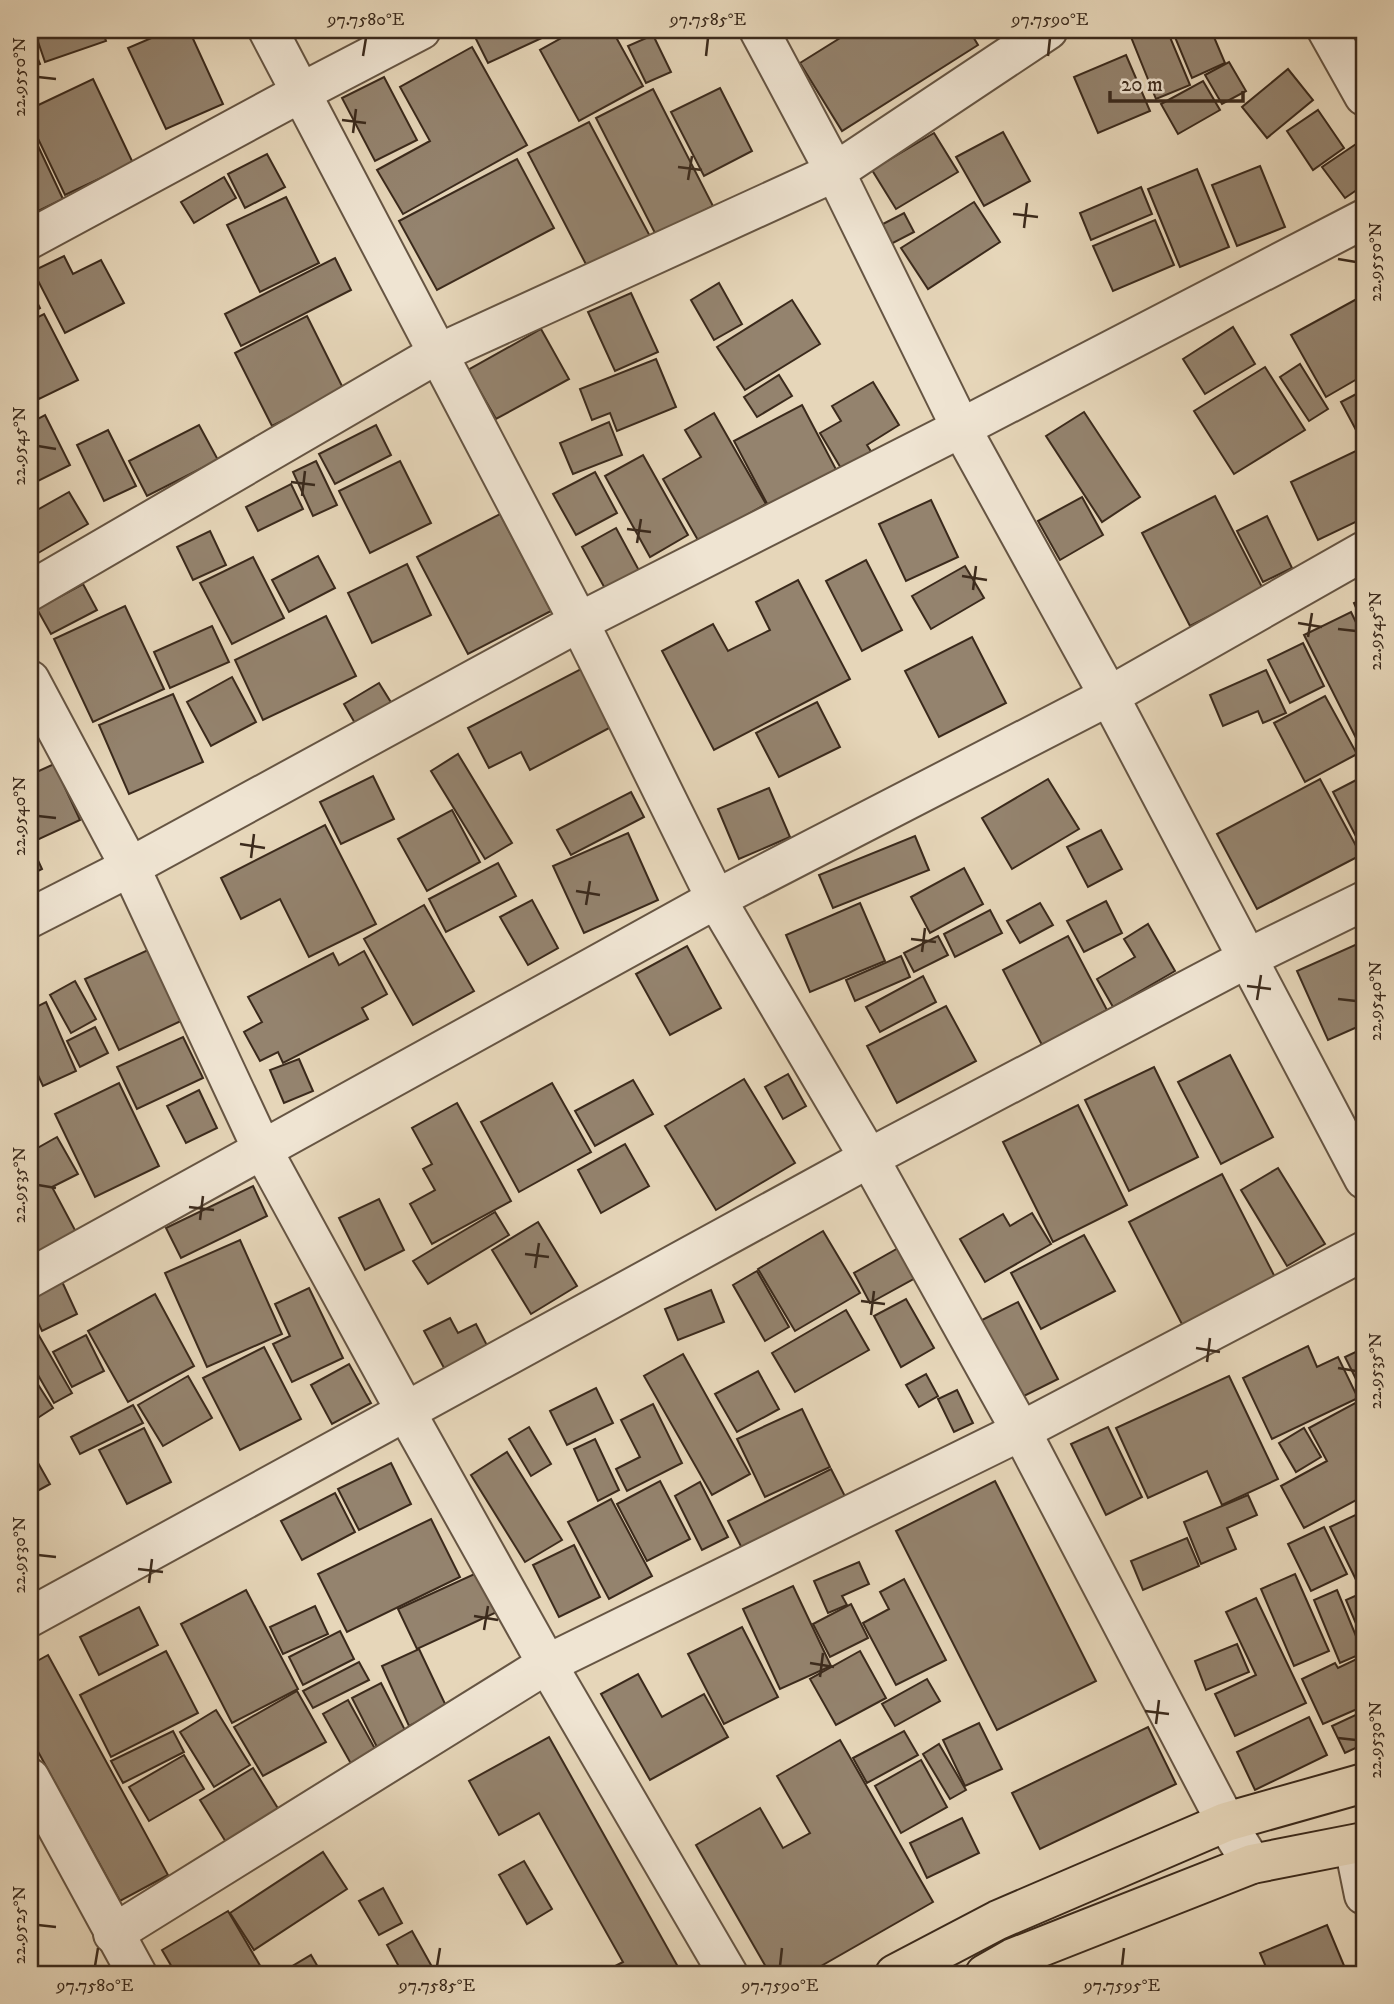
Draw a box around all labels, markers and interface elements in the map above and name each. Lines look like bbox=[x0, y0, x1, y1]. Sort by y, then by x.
text: 97.7580°E bbox=[326, 9, 405, 31]
text: 97.7585°E bbox=[669, 9, 746, 31]
text: 97.7590°E bbox=[1010, 9, 1089, 31]
text: 22.9550°N bbox=[9, 37, 31, 117]
scale bar bbox=[1110, 60, 1244, 104]
text: 20 m bbox=[1121, 72, 1163, 98]
text: 22.9550°N bbox=[1365, 222, 1387, 302]
text: 22.9545°N bbox=[9, 406, 31, 485]
text: 22.9545°N bbox=[1365, 591, 1387, 670]
text: 22.9540°N bbox=[9, 776, 31, 856]
text: 22.9540°N bbox=[1365, 961, 1387, 1041]
text: 22.9535°N bbox=[9, 1147, 31, 1223]
text: 22.9535°N bbox=[1365, 1333, 1387, 1409]
text: 22.9530°N bbox=[9, 1516, 31, 1594]
text: 22.9530°N bbox=[1365, 1701, 1387, 1779]
text: 22.9525°N bbox=[9, 1886, 31, 1964]
text: 97.7580°E bbox=[55, 1975, 134, 1997]
text: 97.7585°E bbox=[398, 1975, 475, 1997]
text: 97.7590°E bbox=[740, 1975, 819, 1997]
text: 97.7595°E bbox=[1083, 1975, 1160, 1997]

